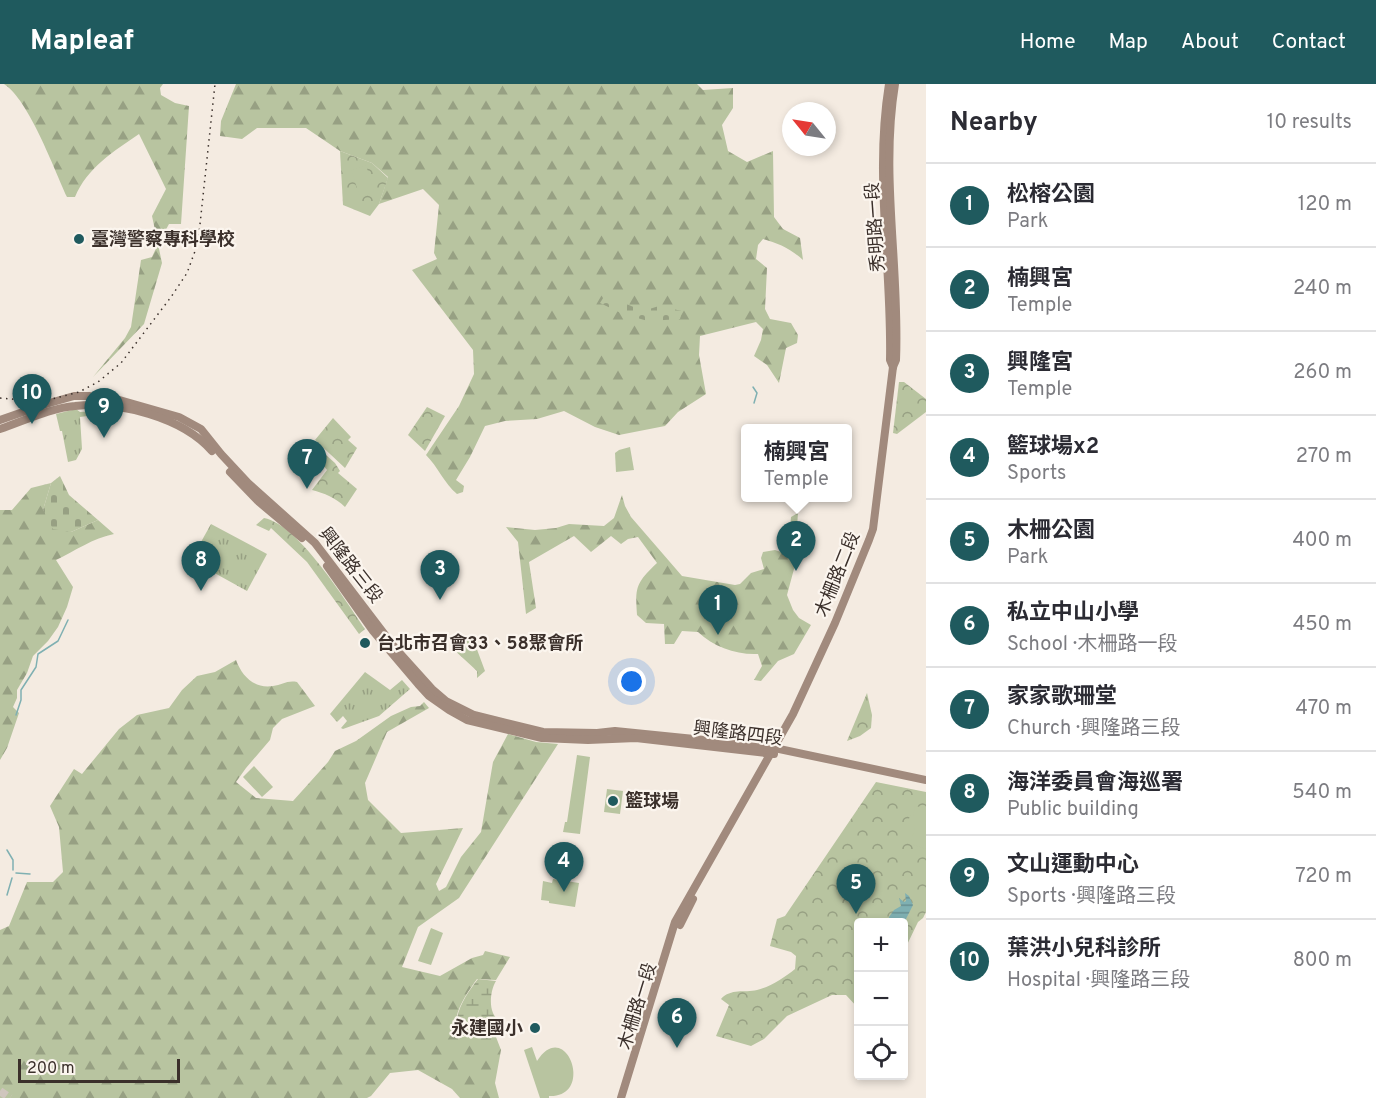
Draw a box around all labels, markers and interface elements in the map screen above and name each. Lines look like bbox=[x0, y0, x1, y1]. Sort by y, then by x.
text: Mapleaf bbox=[30, 24, 134, 60]
text: Home bbox=[1020, 29, 1076, 56]
text: Map bbox=[1109, 29, 1148, 56]
text: About bbox=[1181, 29, 1239, 56]
text: Contact bbox=[1272, 29, 1346, 56]
north arrow bbox=[782, 102, 836, 156]
text: Nearby bbox=[950, 107, 1038, 140]
text: 10 results bbox=[1267, 110, 1352, 136]
street label: 秀明路一段 bbox=[862, 181, 891, 273]
text: 松榕公園 bbox=[1007, 182, 1095, 209]
text: 1 bbox=[966, 192, 974, 218]
text: 120 m bbox=[1298, 192, 1352, 218]
text: Park bbox=[1007, 209, 1048, 235]
place label: 臺灣警察專科學校 bbox=[91, 229, 235, 252]
marker: 臺灣警察專科學校 bbox=[72, 232, 86, 246]
text: 楠興宮 bbox=[1007, 266, 1073, 293]
text: 2 bbox=[963, 276, 976, 302]
text: 240 m bbox=[1293, 276, 1352, 302]
text: Temple bbox=[1007, 293, 1072, 319]
text: 興隆宮 bbox=[1007, 350, 1073, 377]
text: 3 bbox=[964, 360, 976, 386]
text: 260 m bbox=[1293, 360, 1352, 386]
pin: 10 bbox=[12, 374, 51, 424]
text: Temple bbox=[1007, 377, 1072, 403]
pin: 9 bbox=[84, 388, 124, 438]
popup bbox=[741, 424, 852, 502]
text: 籃球場x2 bbox=[1007, 434, 1099, 461]
pin: 7 bbox=[288, 440, 326, 489]
text: 楠興宮 bbox=[763, 440, 830, 467]
text: 4 bbox=[963, 444, 976, 470]
text: 270 m bbox=[1296, 444, 1352, 470]
text: Sports bbox=[1007, 461, 1067, 487]
text: Temple bbox=[763, 467, 829, 493]
text: 木柵公園 bbox=[1007, 518, 1095, 545]
pin: 2 bbox=[776, 522, 816, 571]
street label: 興隆路三段 bbox=[313, 523, 387, 608]
text: 5 bbox=[963, 528, 976, 554]
text: 400 m bbox=[1292, 528, 1352, 554]
street label: 木柵路二段 bbox=[811, 529, 866, 621]
pin: 8 bbox=[182, 542, 220, 591]
text: Park bbox=[1007, 545, 1048, 571]
pin: 3 bbox=[420, 550, 460, 600]
pin: 1 bbox=[698, 586, 738, 635]
text: 私立中山小學 bbox=[1007, 600, 1139, 627]
text: 6 bbox=[963, 612, 976, 638]
text: 450 m bbox=[1293, 612, 1352, 638]
text: School · 木柵路一段 bbox=[1007, 632, 1177, 658]
place label: 台北市召會33、58聚會所 bbox=[377, 633, 583, 656]
marker: 台北市召會33、58聚會所 bbox=[358, 636, 372, 650]
your location bbox=[617, 667, 646, 696]
text: 家家歌珊堂 bbox=[1007, 684, 1117, 711]
text: 7 bbox=[964, 696, 975, 722]
text: 470 m bbox=[1295, 696, 1352, 722]
text: Church · 興隆路三段 bbox=[1007, 716, 1181, 742]
street label: 興隆路四段 bbox=[692, 718, 784, 751]
text: 海洋委員會海巡署 bbox=[1007, 770, 1183, 797]
text: 8 bbox=[963, 780, 976, 806]
text: 540 m bbox=[1292, 780, 1352, 806]
place label: 籃球場 bbox=[625, 790, 679, 814]
marker: 籃球場 bbox=[606, 794, 620, 808]
text: Public building bbox=[1007, 797, 1139, 823]
pin: 4 bbox=[544, 842, 584, 892]
text: 文山運動中心 bbox=[1007, 852, 1139, 879]
pin: 5 bbox=[836, 864, 876, 914]
text: 9 bbox=[963, 864, 976, 890]
text: 720 m bbox=[1295, 864, 1352, 890]
text: Sports · 興隆路三段 bbox=[1007, 884, 1176, 910]
map controls bbox=[854, 918, 908, 1080]
button: + bbox=[854, 918, 908, 972]
text: 葉洪小兒科診所 bbox=[1007, 936, 1161, 963]
text: 10 bbox=[959, 948, 980, 974]
text: 800 m bbox=[1293, 948, 1352, 974]
street label: 木柵路一段 bbox=[614, 960, 663, 1053]
text: Hospital · 興隆路三段 bbox=[1007, 968, 1190, 994]
button: − bbox=[854, 972, 908, 1026]
pin: 6 bbox=[658, 998, 696, 1048]
place label: 永建國小 bbox=[451, 1018, 523, 1041]
marker: 永建國小 bbox=[528, 1021, 542, 1035]
button: locate bbox=[854, 1026, 908, 1080]
scale bar bbox=[18, 1056, 180, 1084]
text: 200 m bbox=[27, 1059, 75, 1079]

